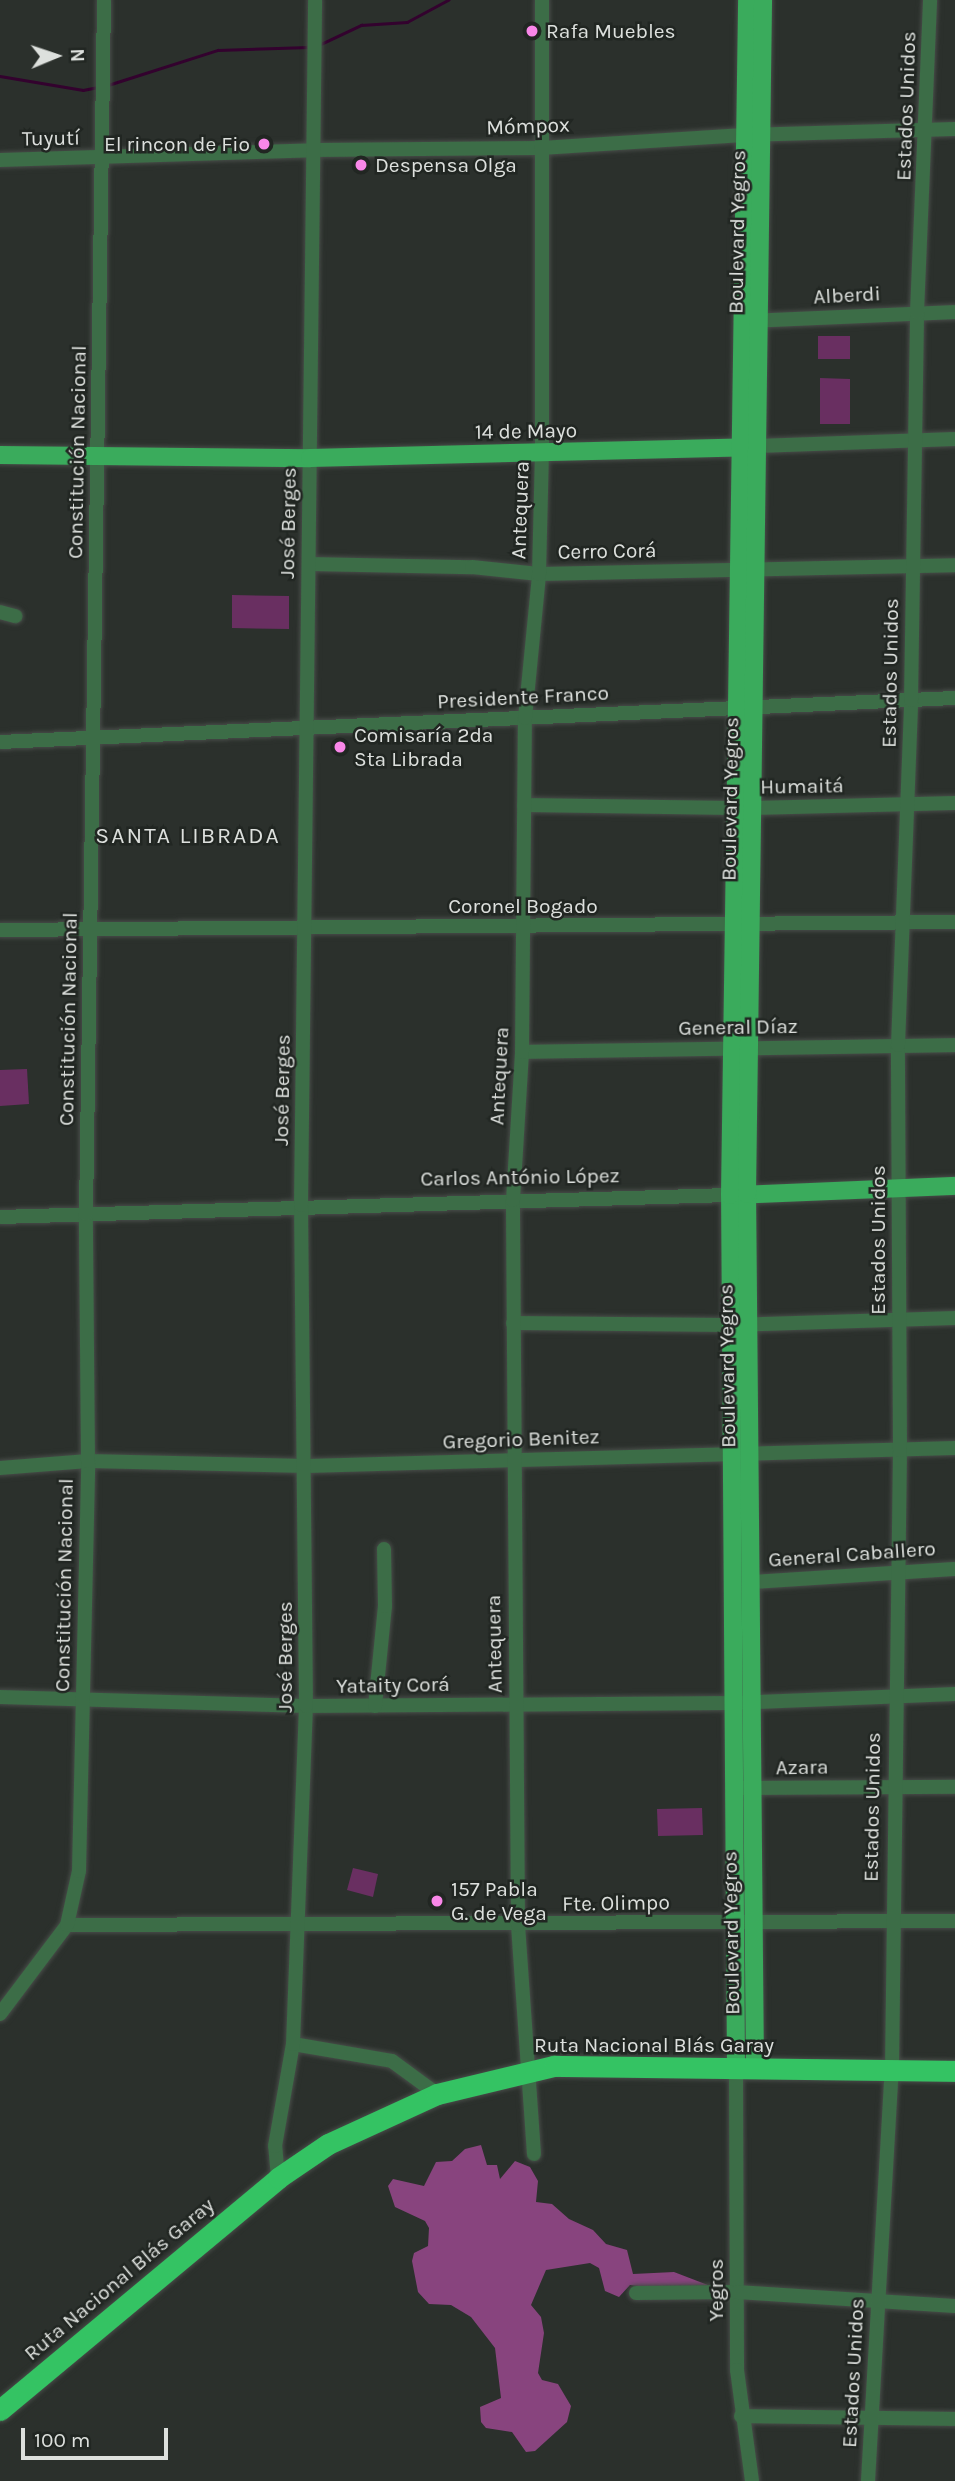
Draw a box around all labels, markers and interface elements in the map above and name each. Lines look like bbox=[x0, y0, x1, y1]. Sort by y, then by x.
place label: Rafa Muebles bbox=[546, 18, 676, 44]
north arrow bbox=[21, 21, 91, 91]
marker: Rafa Muebles bbox=[524, 23, 540, 39]
street label: Estados Unidos bbox=[891, 31, 921, 181]
text: N bbox=[66, 48, 88, 62]
street label: Mómpox bbox=[486, 112, 570, 140]
street label: Tuyutí bbox=[22, 125, 80, 151]
place label: El rincon de Fio bbox=[104, 131, 250, 157]
marker: El rincon de Fio bbox=[256, 136, 272, 152]
street label: Boulevard Yegros bbox=[723, 150, 751, 314]
place label: Despensa Olga bbox=[375, 152, 517, 178]
marker: Despensa Olga bbox=[353, 157, 369, 173]
street label: Alberdi bbox=[813, 281, 881, 309]
street label: Constitución Nacional bbox=[63, 345, 91, 559]
street label: 14 de Mayo bbox=[475, 418, 577, 444]
street label: Antequera bbox=[506, 460, 534, 560]
street label: José Berges bbox=[274, 467, 302, 579]
street label: Cerro Corá bbox=[557, 538, 657, 564]
street label: Estados Unidos bbox=[876, 598, 904, 748]
street label: Presidente Franco bbox=[436, 680, 610, 714]
street label: Boulevard Yegros bbox=[716, 717, 744, 881]
place label: Comisaría 2da Sta Librada bbox=[354, 722, 493, 772]
marker: Comisaría 2da Sta Librada bbox=[332, 739, 348, 755]
street label: Humaitá bbox=[760, 773, 844, 799]
district label: SANTA LIBRADA bbox=[97, 822, 279, 850]
street label: Coronel Bogado bbox=[448, 893, 598, 919]
street label: Constitución Nacional bbox=[54, 912, 82, 1126]
street label: General Díaz bbox=[678, 1013, 798, 1041]
street label: Antequera bbox=[484, 1026, 514, 1126]
street label: José Berges bbox=[268, 1034, 296, 1146]
street label: Carlos António López bbox=[420, 1163, 620, 1191]
street label: Estados Unidos bbox=[865, 1165, 891, 1315]
street label: Boulevard Yegros bbox=[713, 1284, 741, 1448]
street label: Gregorio Benitez bbox=[442, 1424, 600, 1454]
street label: Constitución Nacional bbox=[50, 1478, 78, 1692]
street label: General Caballero bbox=[767, 1536, 937, 1572]
street label: Antequera bbox=[481, 1595, 507, 1693]
street label: José Berges bbox=[272, 1601, 298, 1713]
street label: Yataity Corá bbox=[336, 1671, 450, 1699]
street label: Estados Unidos bbox=[858, 1732, 886, 1882]
street label: Azara bbox=[775, 1754, 829, 1780]
street label: Boulevard Yegros bbox=[717, 1851, 745, 2015]
place label: 157 Pabla G. de Vega bbox=[451, 1876, 547, 1926]
street label: Fte. Olimpo bbox=[562, 1889, 670, 1917]
marker: 157 Pabla G. de Vega bbox=[429, 1893, 445, 1909]
street label: Ruta Nacional Blás Garay bbox=[534, 2032, 774, 2058]
street label: Ruta Nacional Blás Garay bbox=[19, 2192, 219, 2366]
street label: Yegros bbox=[703, 2259, 729, 2321]
street label: Estados Unidos bbox=[836, 2298, 870, 2448]
scale bar bbox=[24, 2414, 172, 2458]
text: 100 m bbox=[34, 2428, 91, 2452]

